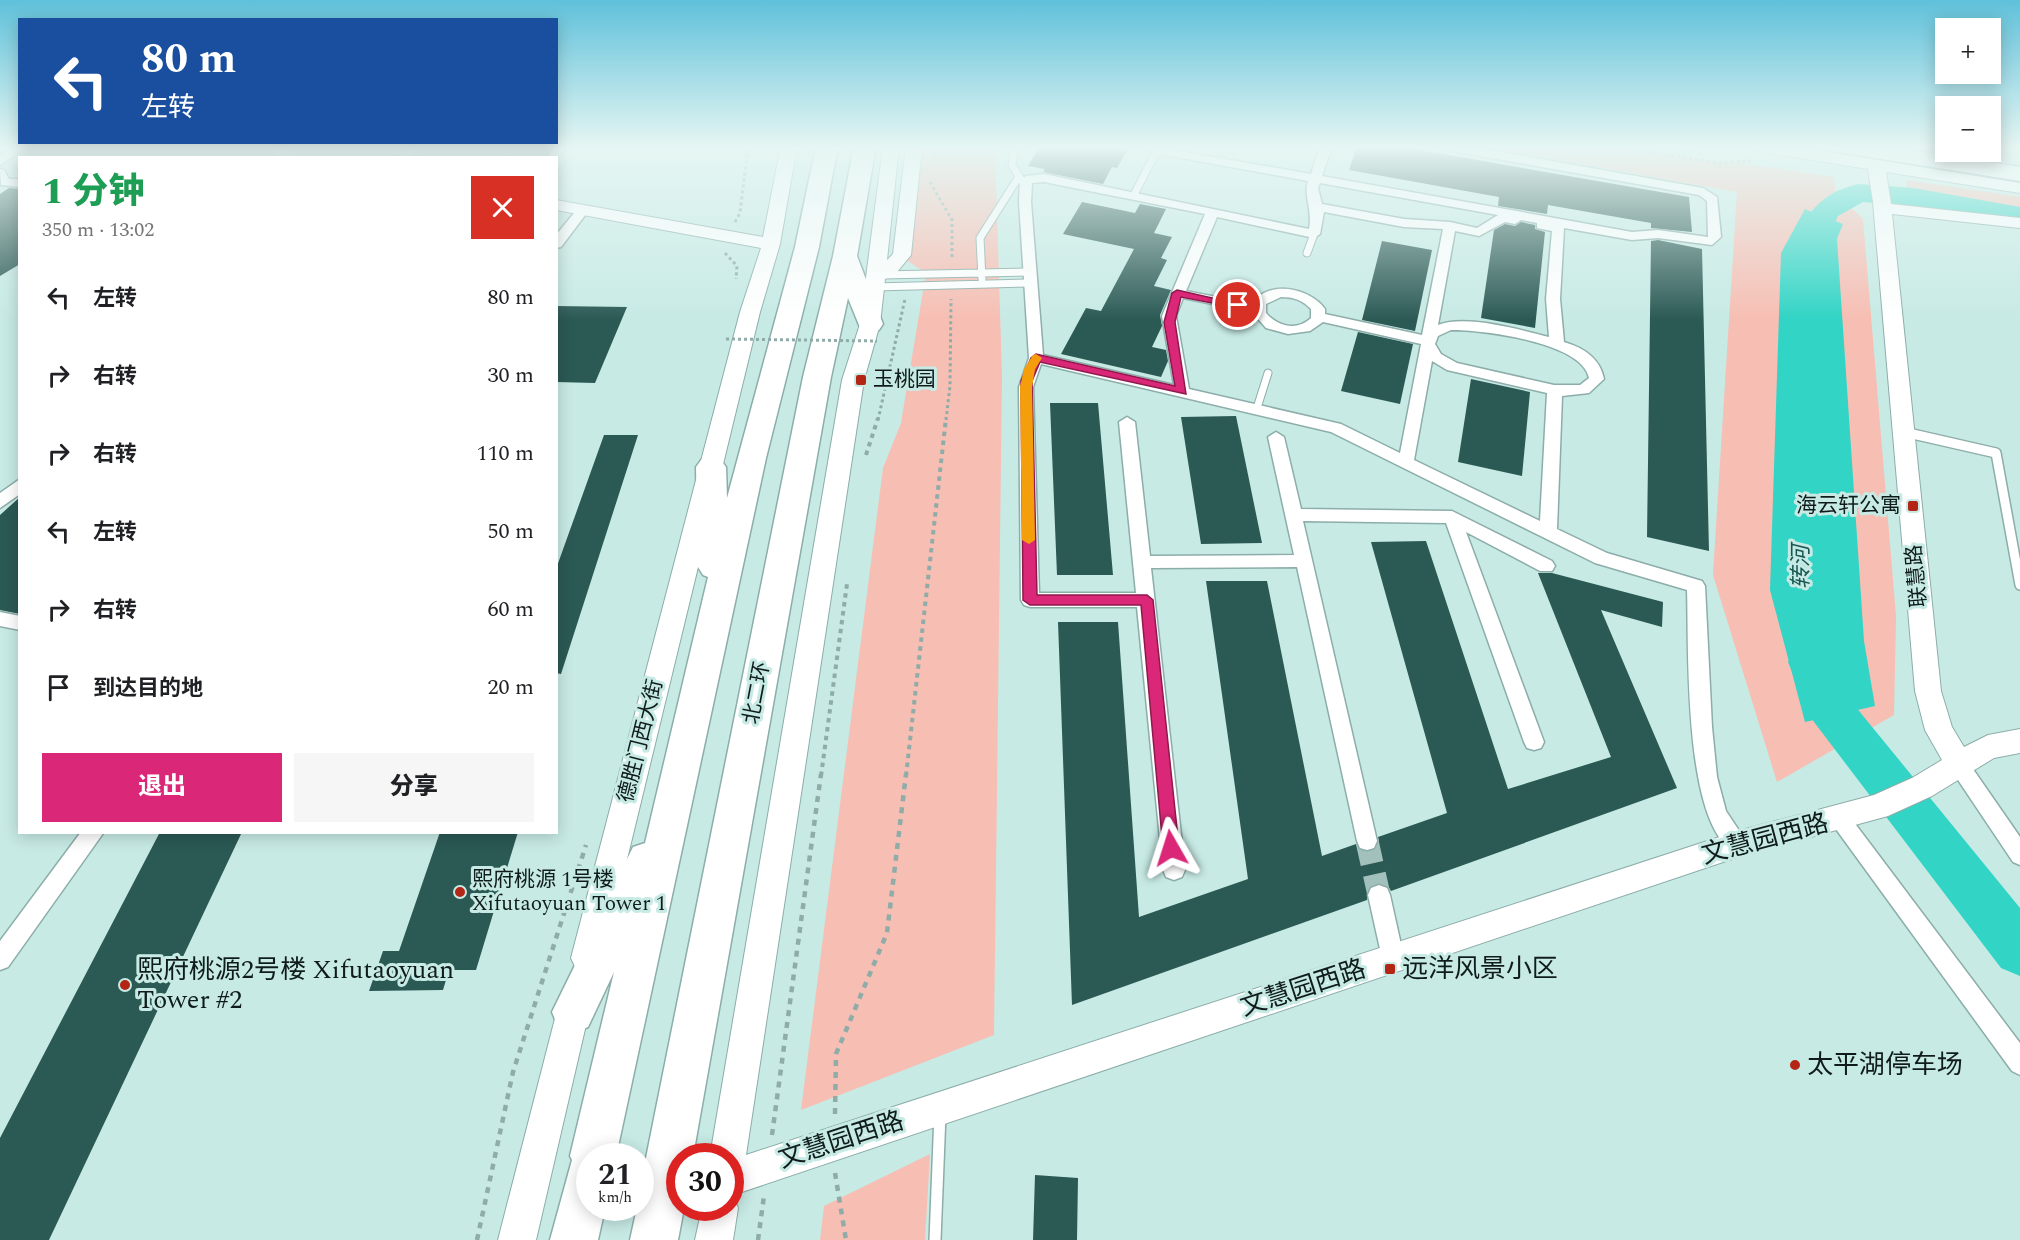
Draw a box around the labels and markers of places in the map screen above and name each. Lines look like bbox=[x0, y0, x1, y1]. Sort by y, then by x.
pin bbox=[1212, 279, 1263, 330]
place label: 玉桃园 bbox=[873, 364, 936, 396]
marker: 玉桃园 bbox=[854, 373, 868, 387]
place label: 海云轩公寓 bbox=[1796, 490, 1901, 522]
marker: 海云轩公寓 bbox=[1906, 499, 1920, 513]
place label: 熙府桃源 1号楼 Xifutaoyuan Tower 1 bbox=[472, 864, 666, 920]
marker: 熙府桃源 1号楼 Xifutaoyuan Tower 1 bbox=[453, 885, 467, 899]
place label: 远洋风景小区 bbox=[1402, 949, 1558, 989]
place label: 熙府桃源2号楼 Xifutaoyuan Tower #2 bbox=[137, 950, 454, 1020]
marker: 远洋风景小区 bbox=[1383, 962, 1397, 976]
marker: 熙府桃源2号楼 Xifutaoyuan Tower #2 bbox=[118, 978, 132, 992]
place label: 太平湖停车场 bbox=[1807, 1045, 1963, 1085]
marker: 太平湖停车场 bbox=[1788, 1058, 1802, 1072]

